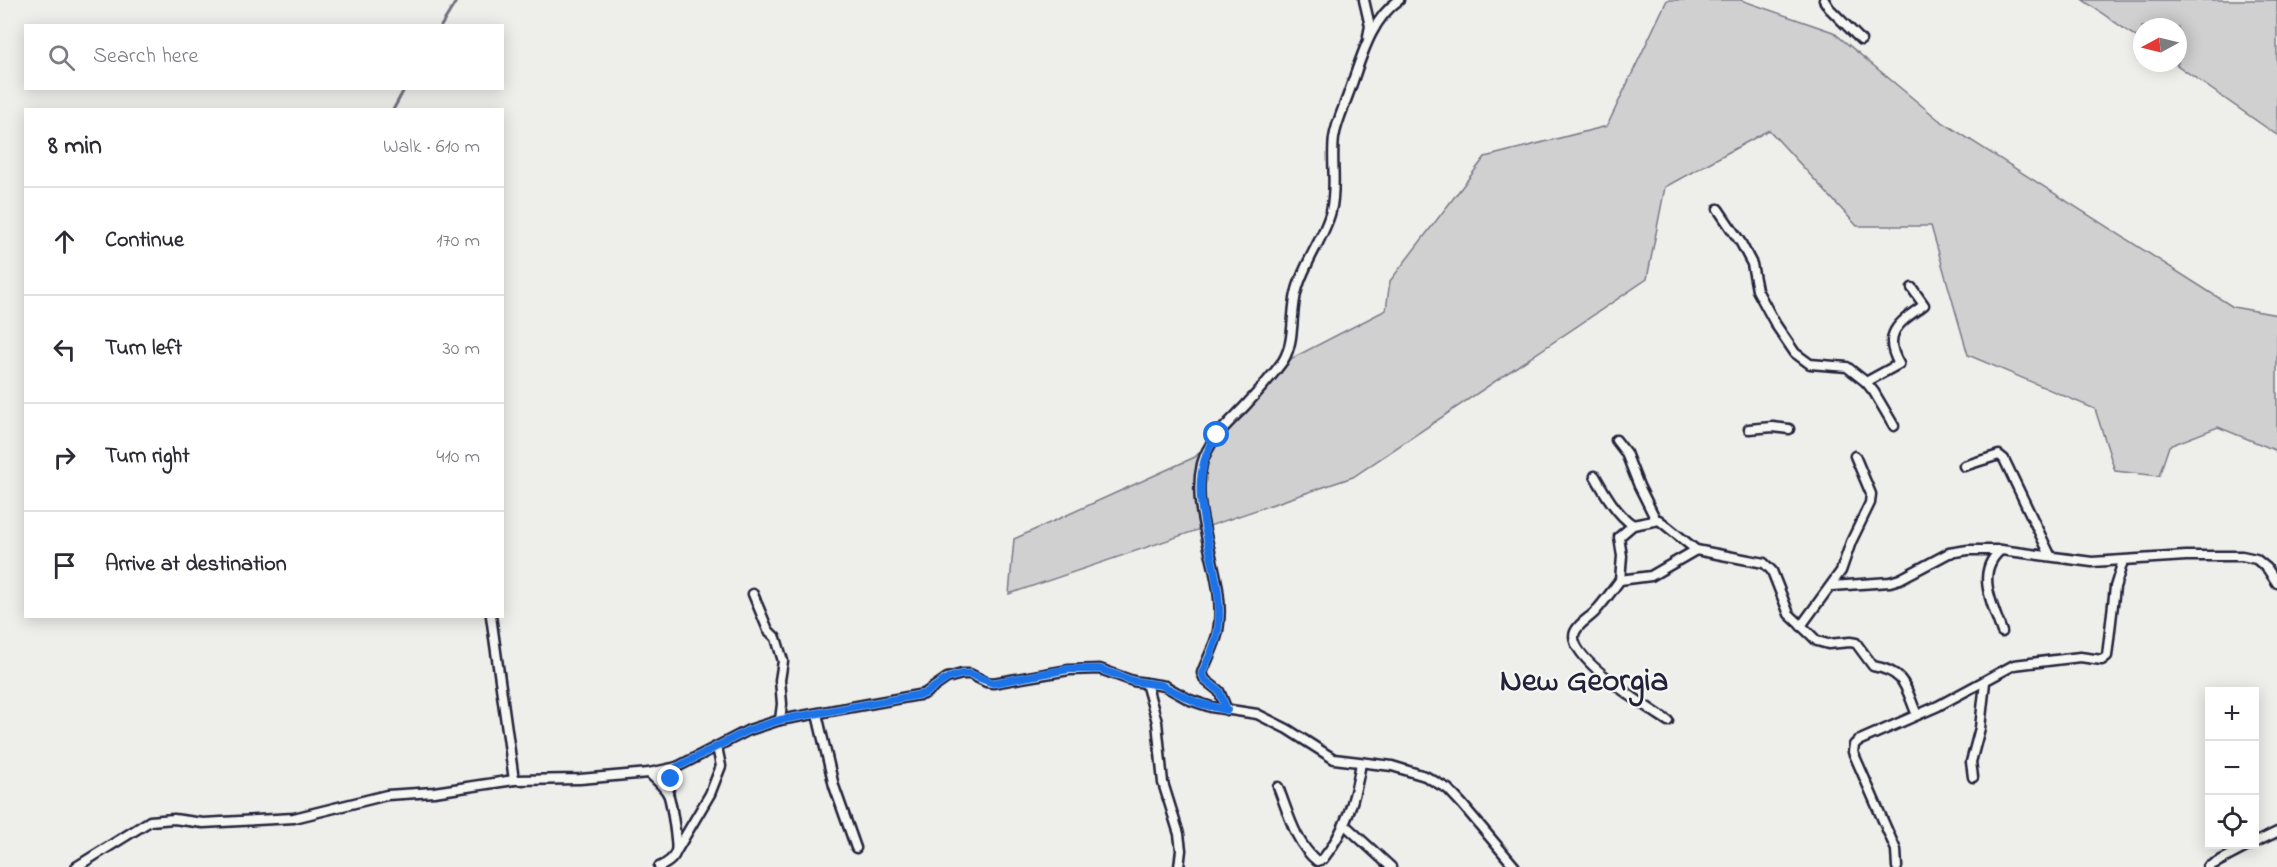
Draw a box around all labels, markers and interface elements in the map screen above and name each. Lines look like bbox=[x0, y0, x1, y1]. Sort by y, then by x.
north arrow bbox=[2133, 18, 2187, 72]
search box bbox=[24, 24, 504, 90]
icon: search bbox=[45, 41, 78, 74]
text: Search here bbox=[93, 41, 198, 73]
text: 8 min bbox=[48, 128, 102, 166]
text: Walk · 610 m bbox=[383, 133, 480, 162]
icon: ahead bbox=[48, 225, 81, 258]
text: Continue bbox=[105, 225, 184, 257]
text: 170 m bbox=[436, 227, 480, 256]
icon: left bbox=[48, 333, 81, 366]
text: Turn left bbox=[105, 333, 182, 365]
text: 30 m bbox=[443, 335, 480, 364]
route start bbox=[1203, 421, 1229, 447]
icon: right bbox=[48, 441, 81, 474]
text: Turn right bbox=[105, 441, 190, 473]
text: 410 m bbox=[436, 443, 480, 472]
icon: arrive bbox=[48, 549, 81, 582]
text: Arrive at destination bbox=[105, 549, 287, 581]
district label: New Georgia bbox=[1500, 658, 1668, 707]
map controls bbox=[2205, 687, 2259, 849]
button: + bbox=[2205, 687, 2259, 741]
button: − bbox=[2205, 741, 2259, 795]
route end bbox=[657, 765, 683, 791]
button: locate bbox=[2205, 795, 2259, 849]

